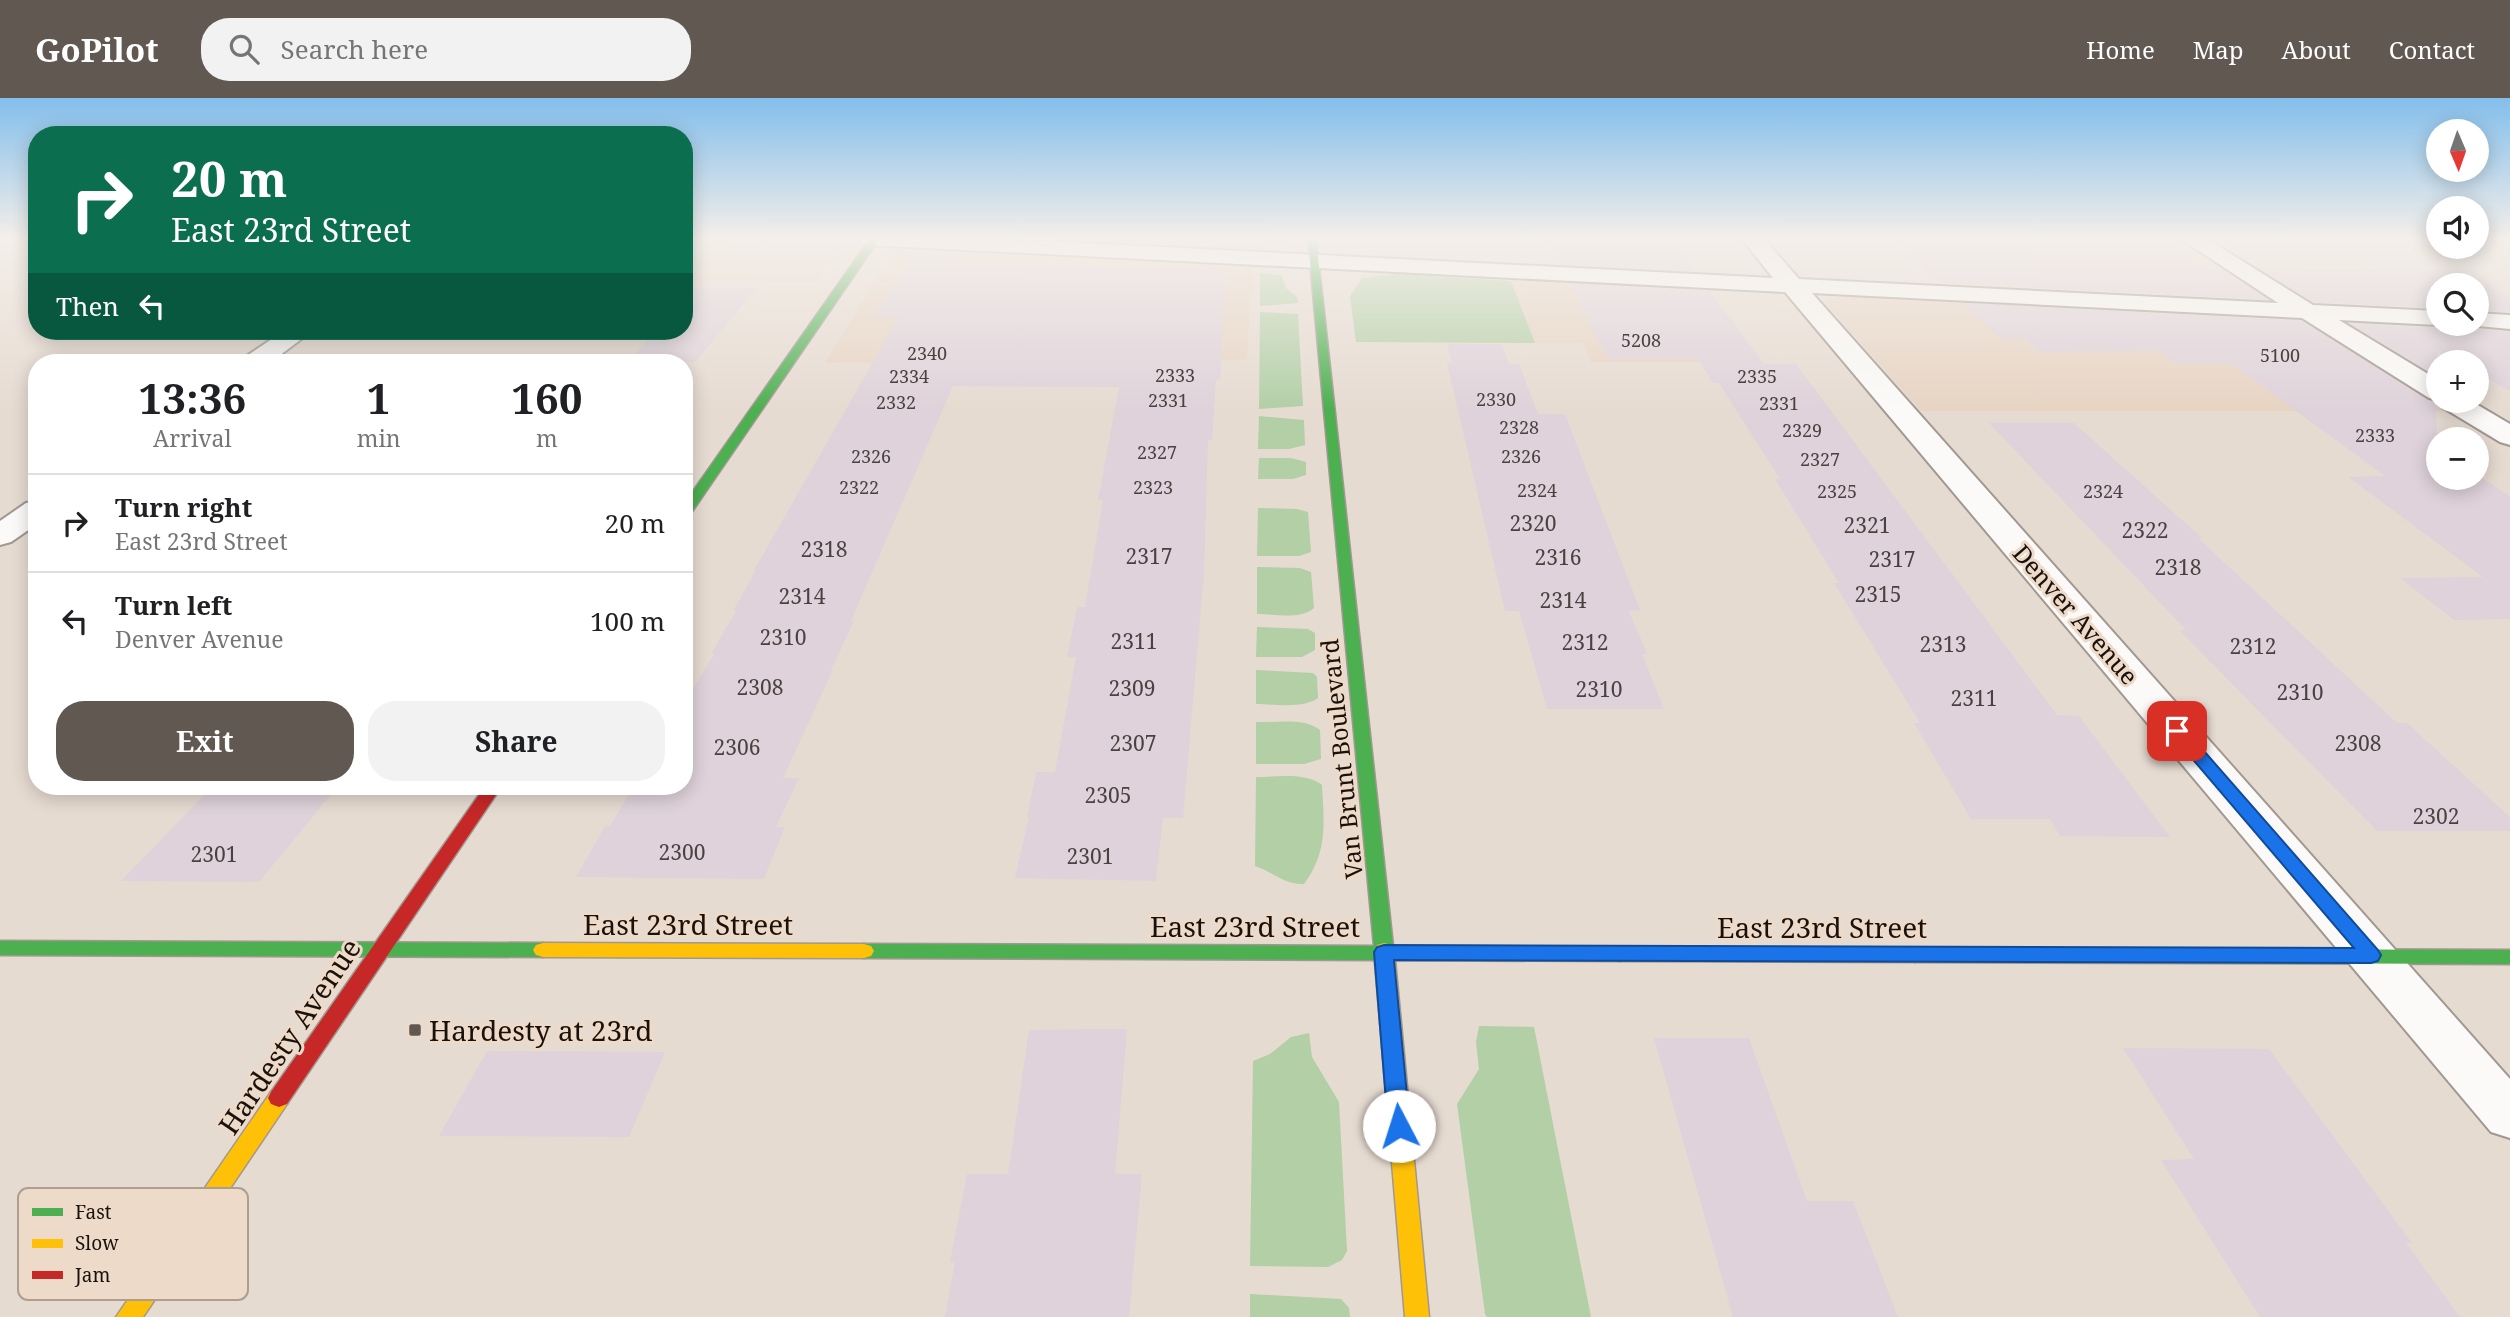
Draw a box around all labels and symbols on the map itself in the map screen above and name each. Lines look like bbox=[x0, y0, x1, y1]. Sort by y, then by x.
north arrow bbox=[2426, 119, 2488, 182]
house number: 5208 bbox=[1621, 328, 1661, 352]
house number: 2340 bbox=[907, 341, 947, 365]
house number: 5100 bbox=[2260, 343, 2300, 367]
house number: 2333 bbox=[1155, 363, 1195, 387]
house number: 2334 bbox=[889, 364, 929, 388]
house number: 2335 bbox=[1737, 364, 1777, 388]
house number: 2330 bbox=[1476, 387, 1516, 411]
house number: 2331 bbox=[1148, 388, 1188, 412]
house number: 2332 bbox=[876, 390, 916, 414]
house number: 2331 bbox=[1759, 391, 1799, 415]
house number: 2328 bbox=[1499, 415, 1539, 439]
house number: 2329 bbox=[1782, 418, 1822, 442]
house number: 2333 bbox=[2355, 423, 2395, 447]
house number: 2327 bbox=[1137, 440, 1177, 464]
house number: 2326 bbox=[851, 444, 891, 468]
house number: 2326 bbox=[1501, 444, 1541, 468]
house number: 2327 bbox=[1800, 447, 1840, 471]
house number: 2322 bbox=[839, 475, 879, 499]
house number: 2323 bbox=[1133, 475, 1173, 499]
house number: 2324 bbox=[1517, 478, 1557, 502]
house number: 2325 bbox=[1817, 479, 1857, 503]
house number: 2324 bbox=[2083, 479, 2123, 503]
house number: 2320 bbox=[1510, 509, 1556, 537]
house number: 2321 bbox=[1844, 511, 1890, 539]
house number: 2322 bbox=[2122, 516, 2168, 544]
house number: 2318 bbox=[801, 535, 847, 563]
street label: Denver Avenue bbox=[2006, 537, 2146, 691]
house number: 2317 bbox=[1126, 542, 1172, 570]
house number: 2316 bbox=[1535, 543, 1581, 571]
house number: 2317 bbox=[1869, 545, 1915, 573]
house number: 2318 bbox=[2155, 553, 2201, 581]
house number: 2315 bbox=[1855, 580, 1901, 608]
house number: 2314 bbox=[779, 582, 826, 610]
house number: 2314 bbox=[1540, 586, 1587, 614]
house number: 2310 bbox=[760, 623, 806, 651]
house number: 2311 bbox=[1111, 627, 1157, 655]
house number: 2312 bbox=[1562, 628, 1608, 656]
house number: 2313 bbox=[1920, 630, 1966, 658]
house number: 2312 bbox=[2230, 632, 2276, 660]
street label: Van Brunt Boulevard bbox=[1312, 637, 1370, 881]
house number: 2308 bbox=[737, 673, 783, 701]
house number: 2309 bbox=[1109, 674, 1155, 702]
house number: 2310 bbox=[1576, 675, 1622, 703]
house number: 2310 bbox=[2277, 678, 2323, 706]
house number: 2311 bbox=[1951, 684, 1997, 712]
pin bbox=[2147, 701, 2207, 761]
house number: 2307 bbox=[1110, 729, 1156, 757]
house number: 2308 bbox=[2335, 729, 2381, 757]
house number: 2306 bbox=[714, 733, 760, 761]
house number: 2305 bbox=[1085, 781, 1131, 809]
house number: 2302 bbox=[2413, 802, 2459, 830]
house number: 2300 bbox=[659, 838, 705, 866]
house number: 2301 bbox=[191, 840, 237, 868]
house number: 2301 bbox=[1067, 842, 1113, 870]
street label: East 23rd Street bbox=[583, 905, 793, 943]
street label: East 23rd Street bbox=[1150, 907, 1360, 945]
street label: East 23rd Street bbox=[1717, 908, 1927, 946]
street label: Hardesty Avenue bbox=[209, 930, 369, 1142]
place label: Hardesty at 23rd bbox=[429, 1011, 653, 1049]
marker: Hardesty at 23rd bbox=[407, 1022, 423, 1038]
position arrow bbox=[1362, 1089, 1436, 1163]
legend bbox=[18, 1188, 248, 1300]
text: Fast bbox=[75, 1199, 112, 1225]
text: Slow bbox=[75, 1230, 119, 1256]
text: Jam bbox=[74, 1262, 110, 1288]

